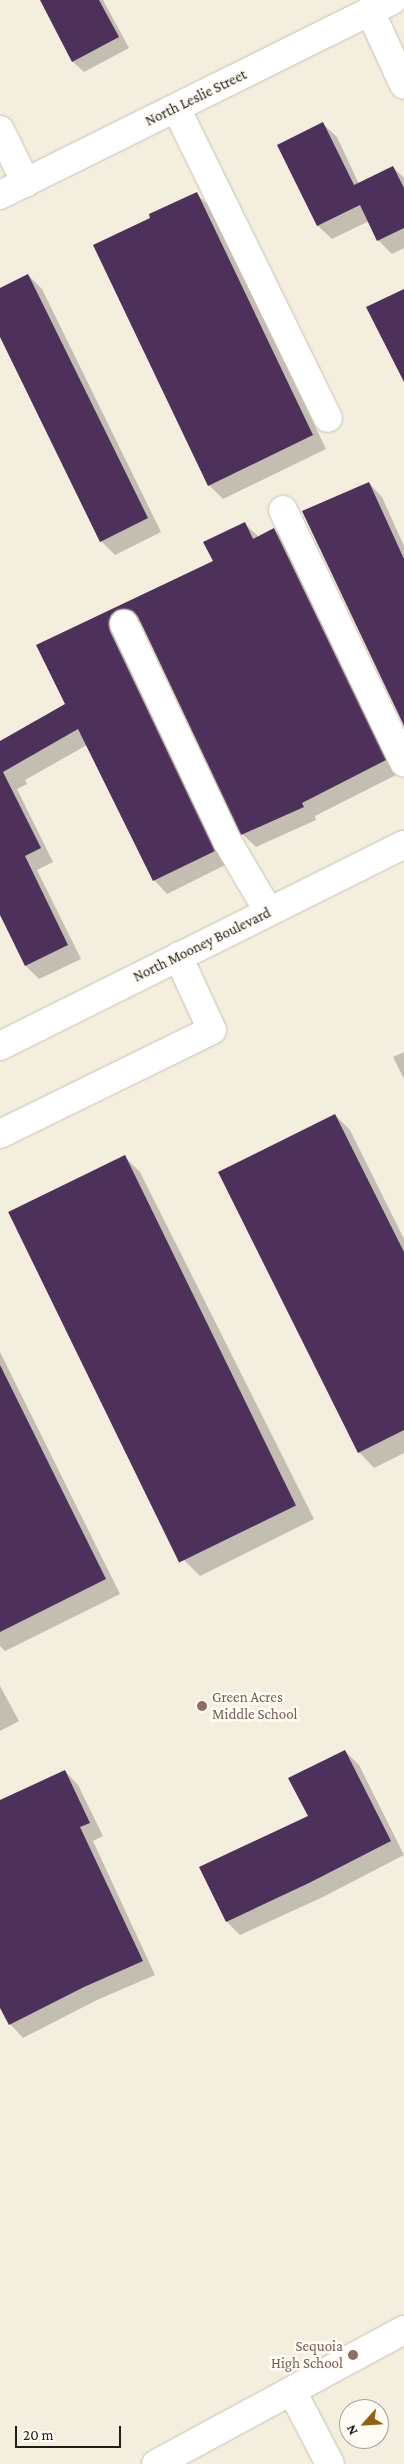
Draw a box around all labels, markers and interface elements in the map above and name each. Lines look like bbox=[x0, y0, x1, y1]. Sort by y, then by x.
street label: North Leslie Street bbox=[142, 66, 250, 130]
street label: North Mooney Boulevard bbox=[130, 904, 274, 986]
place label: Green Acres Middle School bbox=[212, 1688, 298, 1723]
marker: Green Acres Middle School bbox=[196, 1700, 208, 1712]
place label: Sequoia High School bbox=[271, 2337, 343, 2372]
marker: Sequoia High School bbox=[347, 2349, 359, 2361]
north arrow bbox=[339, 2399, 389, 2449]
scale bar bbox=[18, 2416, 124, 2448]
text: N bbox=[342, 2422, 361, 2438]
text: 20 m bbox=[23, 2427, 54, 2443]

